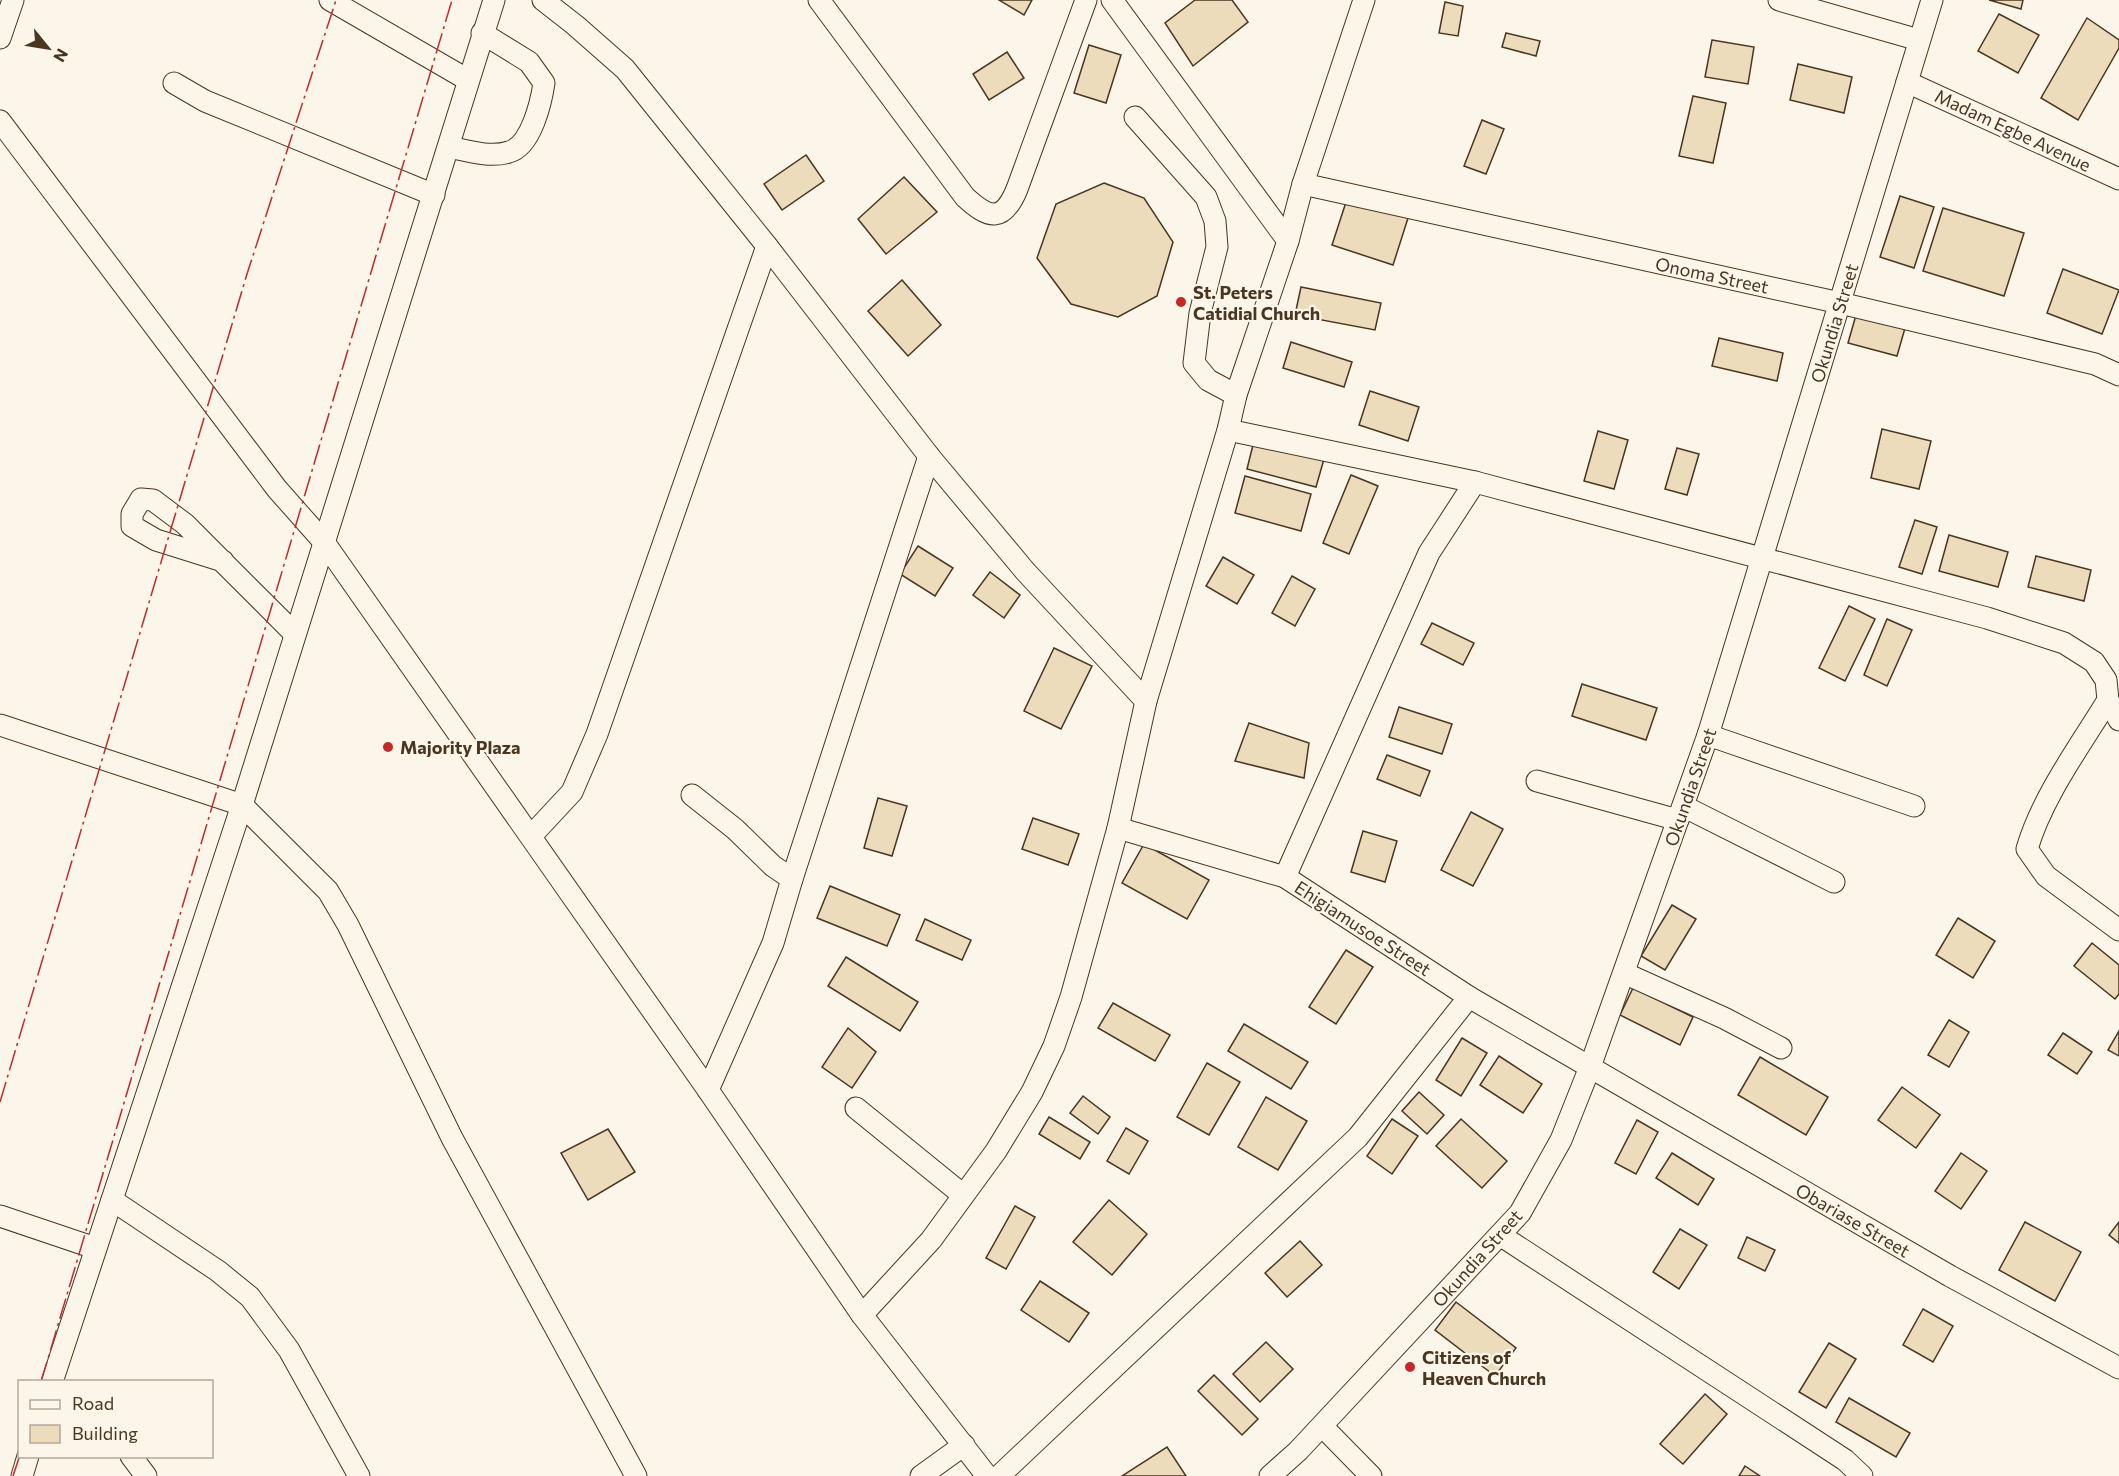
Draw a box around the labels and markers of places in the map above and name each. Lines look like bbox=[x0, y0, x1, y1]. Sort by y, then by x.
place label: St. Peters Catidial Church bbox=[1193, 281, 1320, 324]
marker: St. Peters Catidial Church bbox=[1174, 295, 1188, 309]
place label: Majority Plaza bbox=[400, 736, 521, 758]
marker: Majority Plaza bbox=[381, 740, 395, 754]
place label: Citizens of Heaven Church bbox=[1422, 1346, 1546, 1389]
marker: Citizens of Heaven Church bbox=[1403, 1360, 1417, 1374]

